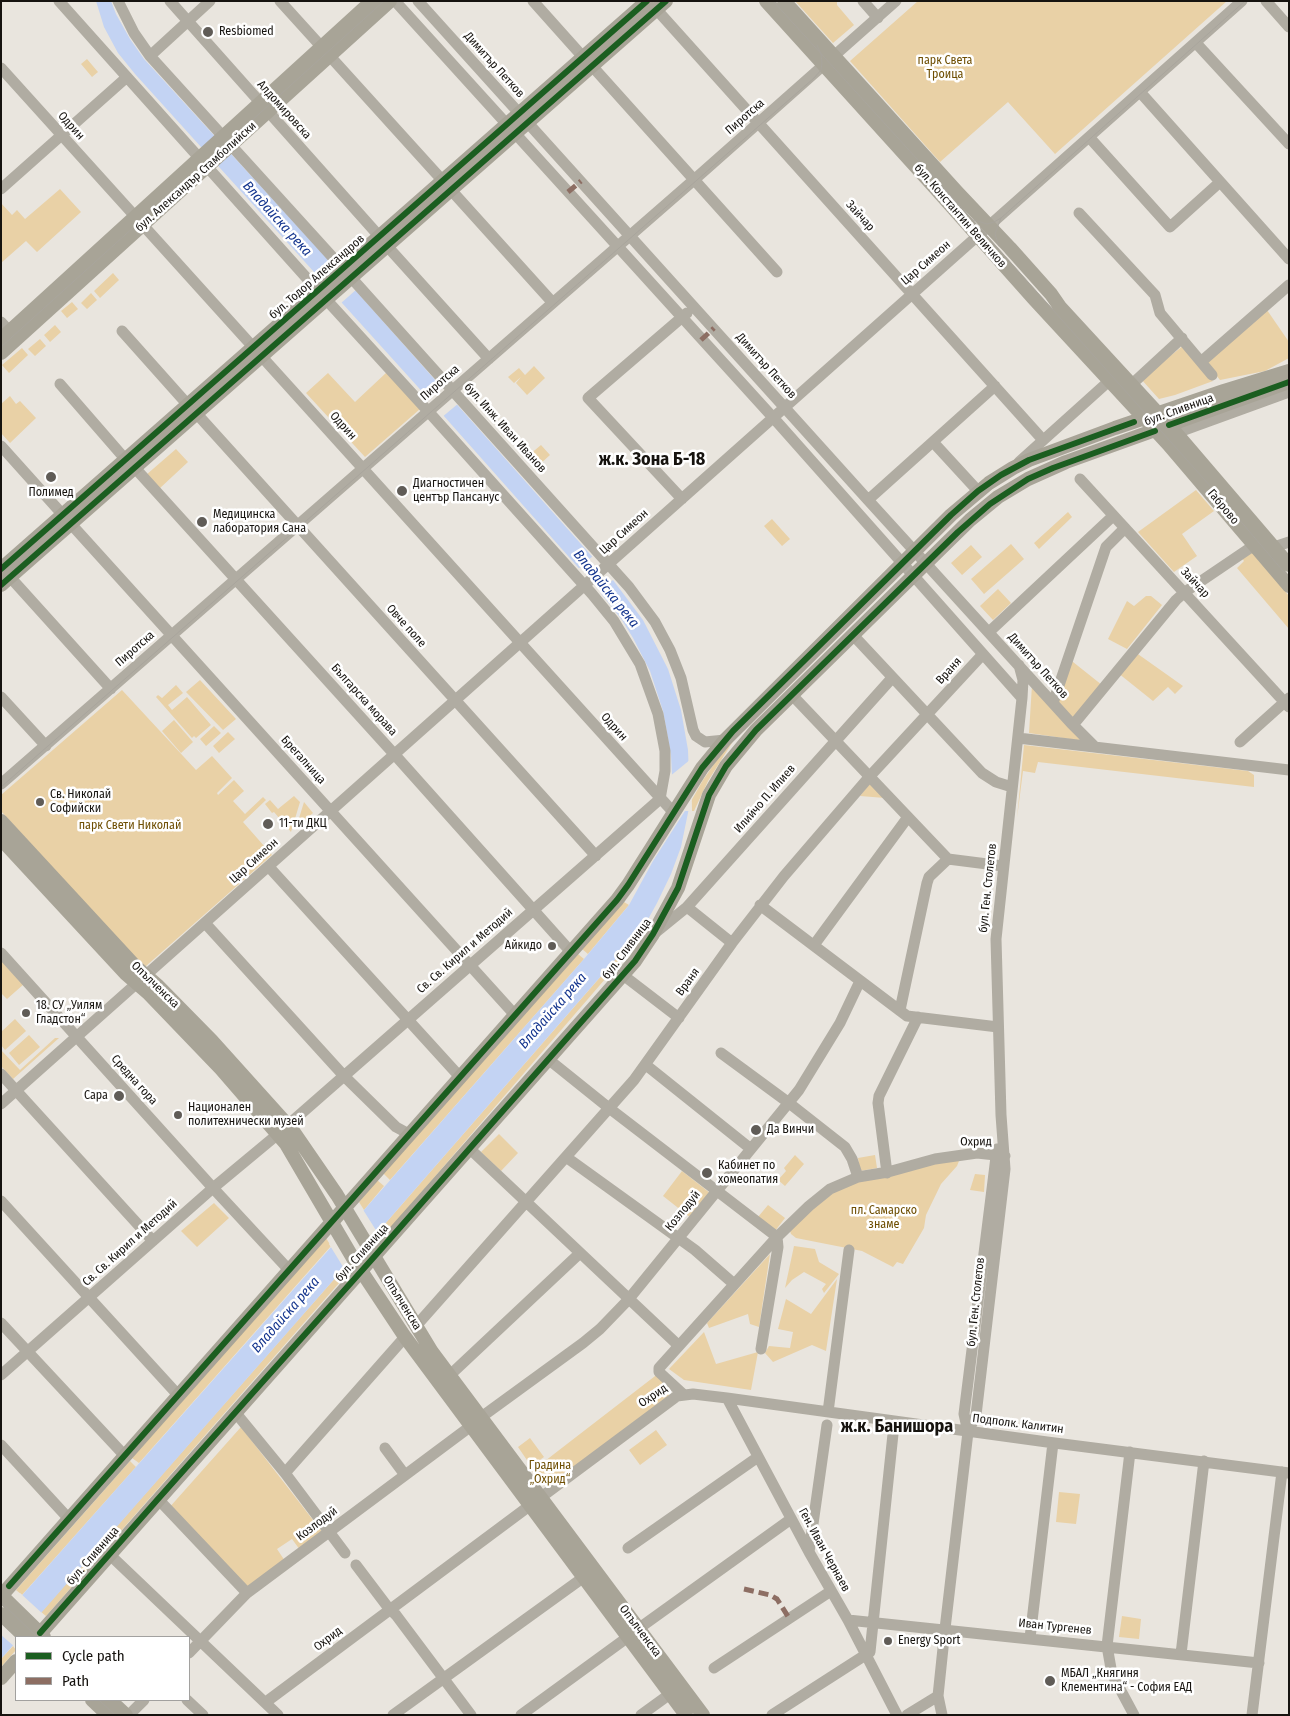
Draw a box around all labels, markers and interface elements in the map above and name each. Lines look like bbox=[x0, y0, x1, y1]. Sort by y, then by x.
marker: Resbiomed bbox=[201, 25, 215, 39]
place label: Resbiomed bbox=[219, 25, 274, 39]
street label: Димитър Петков bbox=[461, 29, 527, 101]
park label: парк Света Троица bbox=[918, 54, 972, 82]
street label: Алдомировска bbox=[254, 78, 314, 142]
street label: Пиротска bbox=[722, 96, 768, 138]
street label: Одрин bbox=[55, 109, 87, 143]
street label: бул. Александър Стамболийски bbox=[133, 119, 259, 235]
street label: бул. Константин Величков bbox=[911, 161, 1009, 271]
water label: Владайска река bbox=[239, 178, 315, 260]
street label: Зайчар bbox=[843, 198, 877, 234]
street label: бул. Тодор Александров bbox=[266, 232, 368, 322]
street label: Цар Симеон bbox=[898, 238, 954, 288]
street label: Димитър Петков bbox=[733, 330, 799, 402]
street label: Пиротска bbox=[417, 362, 463, 404]
street label: бул. Инж. Иван Иванов bbox=[461, 380, 549, 476]
street label: бул. Сливница bbox=[1142, 391, 1216, 429]
street label: Одрин bbox=[327, 409, 359, 443]
district label: ж.к. Зона Б-18 bbox=[599, 449, 705, 471]
marker: Полимед bbox=[44, 470, 58, 484]
place label: Диагностичен център Пансанус bbox=[413, 477, 499, 505]
marker: Диагностичен център Пансанус bbox=[395, 484, 409, 498]
place label: Полимед bbox=[28, 486, 74, 500]
street label: Габрово bbox=[1204, 487, 1242, 527]
street label: Цар Симеон bbox=[597, 506, 651, 558]
place label: Медицинска лаборатория Сана bbox=[213, 508, 306, 536]
marker: Медицинска лаборатория Сана bbox=[195, 515, 209, 529]
water label: Владайска река bbox=[570, 547, 642, 631]
street label: Зайчар bbox=[1177, 565, 1213, 601]
street label: Овче поле bbox=[383, 602, 429, 650]
street label: Пиротска bbox=[112, 628, 158, 670]
street label: Димитър Петков bbox=[1005, 630, 1071, 702]
street label: Враня bbox=[933, 655, 965, 687]
street label: Българска морава bbox=[328, 661, 400, 739]
street label: Одрин bbox=[598, 710, 630, 744]
street label: Брегалница bbox=[278, 733, 328, 787]
street label: Илийчо П. Илиев bbox=[731, 762, 799, 836]
place label: Св. Николай Софийски bbox=[50, 788, 111, 816]
marker: Св. Николай Софийски bbox=[34, 796, 46, 808]
marker: 11-ти ДКЦ bbox=[261, 817, 275, 831]
place label: 11-ти ДКЦ bbox=[279, 817, 327, 831]
park label: парк Свети Николай bbox=[79, 819, 181, 833]
street label: Цар Симеон bbox=[227, 835, 281, 887]
street label: бул. Ген. Столетов bbox=[976, 843, 1000, 933]
street label: Св. Св. Кирил и Методий bbox=[414, 905, 516, 997]
street label: бул. Сливница bbox=[599, 916, 655, 982]
place label: Айкидо bbox=[505, 939, 542, 953]
marker: Айкидо bbox=[546, 940, 558, 952]
street label: Опълченска bbox=[128, 959, 182, 1011]
street label: Враня bbox=[673, 965, 703, 999]
water label: Владайска река bbox=[516, 970, 590, 1052]
place label: 18. СУ „Уилям Гладстон“ bbox=[36, 999, 102, 1027]
marker: 18. СУ „Уилям Гладстон“ bbox=[20, 1007, 32, 1019]
street label: Средна гора bbox=[108, 1052, 160, 1108]
place label: Сара bbox=[84, 1089, 108, 1103]
marker: Сара bbox=[112, 1089, 126, 1103]
place label: Национален политехнически музей bbox=[188, 1101, 304, 1129]
marker: Национален политехнически музей bbox=[172, 1109, 184, 1121]
marker: Да Винчи bbox=[749, 1123, 763, 1137]
place label: Да Винчи bbox=[767, 1123, 814, 1137]
street label: Охрид bbox=[960, 1135, 992, 1149]
place label: Кабинет по хомеопатия bbox=[718, 1159, 778, 1187]
marker: Кабинет по хомеопатия bbox=[700, 1166, 714, 1180]
street label: Козлодуй bbox=[662, 1188, 704, 1234]
street label: Св. Св. Кирил и Методий bbox=[80, 1197, 180, 1289]
park label: пл. Самарско знаме bbox=[851, 1204, 917, 1232]
street label: бул. Сливница bbox=[332, 1221, 392, 1285]
street label: бул. Ген. Столетов bbox=[964, 1257, 988, 1347]
street label: Опълченска bbox=[380, 1273, 424, 1333]
water label: Владайска река bbox=[249, 1274, 323, 1356]
street label: Охрид bbox=[636, 1381, 670, 1411]
street label: Подполк. Калитин bbox=[972, 1411, 1064, 1437]
district label: ж.к. Банишора bbox=[841, 1416, 953, 1438]
park label: Градина „Охрид“ bbox=[529, 1459, 571, 1487]
street label: Козлодуй bbox=[294, 1504, 340, 1544]
street label: Ген. Иван Чернаев bbox=[795, 1506, 853, 1594]
street label: бул. Сливница bbox=[64, 1524, 122, 1588]
street label: Опълченска bbox=[616, 1602, 664, 1660]
street label: Иван Тургенев bbox=[1018, 1616, 1092, 1638]
street label: Охрид bbox=[311, 1624, 345, 1654]
place label: Energy Sport bbox=[898, 1634, 960, 1648]
marker: Energy Sport bbox=[882, 1635, 894, 1647]
legend bbox=[15, 1636, 190, 1701]
text: Cycle path bbox=[62, 1647, 125, 1665]
place label: МБАЛ „Княгиня Клементина“ - София ЕАД bbox=[1061, 1667, 1192, 1695]
text: Path bbox=[62, 1672, 89, 1690]
marker: МБАЛ „Княгиня Клементина“ - София ЕАД bbox=[1043, 1674, 1057, 1688]

